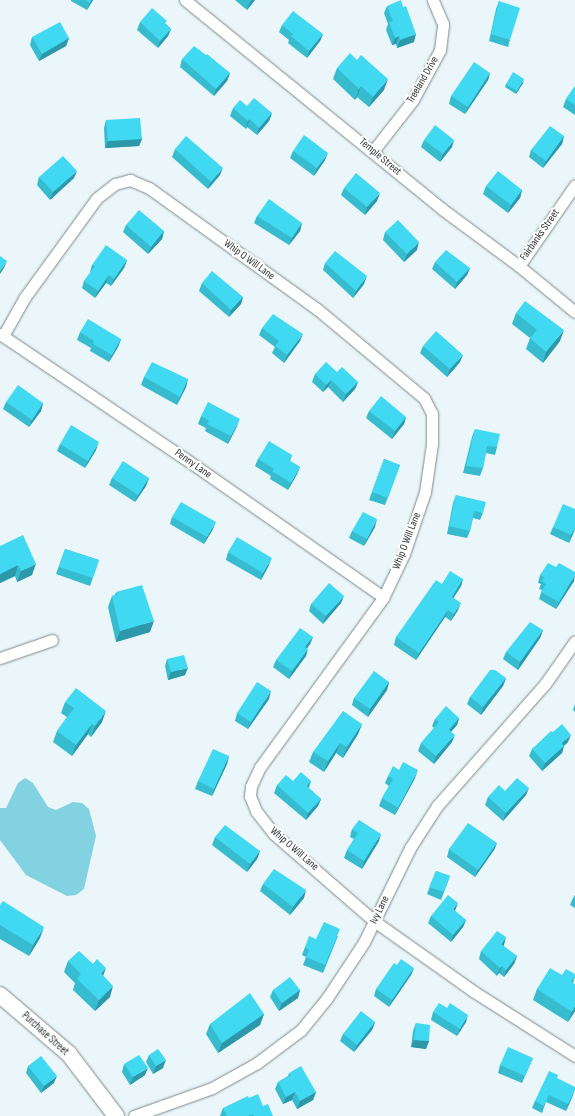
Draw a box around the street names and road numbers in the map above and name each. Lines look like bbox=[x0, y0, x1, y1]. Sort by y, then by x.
street label: Treeland Drive bbox=[404, 54, 442, 106]
street label: Temple Street bbox=[356, 135, 404, 179]
street label: Fairbanks Street bbox=[517, 207, 563, 263]
street label: Whip O Will Lane bbox=[221, 237, 277, 283]
street label: Penny Lane bbox=[172, 447, 214, 481]
street label: Whip O Will Lane bbox=[390, 511, 424, 571]
street label: Whip O Will Lane bbox=[267, 824, 321, 874]
street label: Ivy Lane bbox=[368, 894, 392, 926]
street label: Purchase Street bbox=[19, 1009, 71, 1059]

